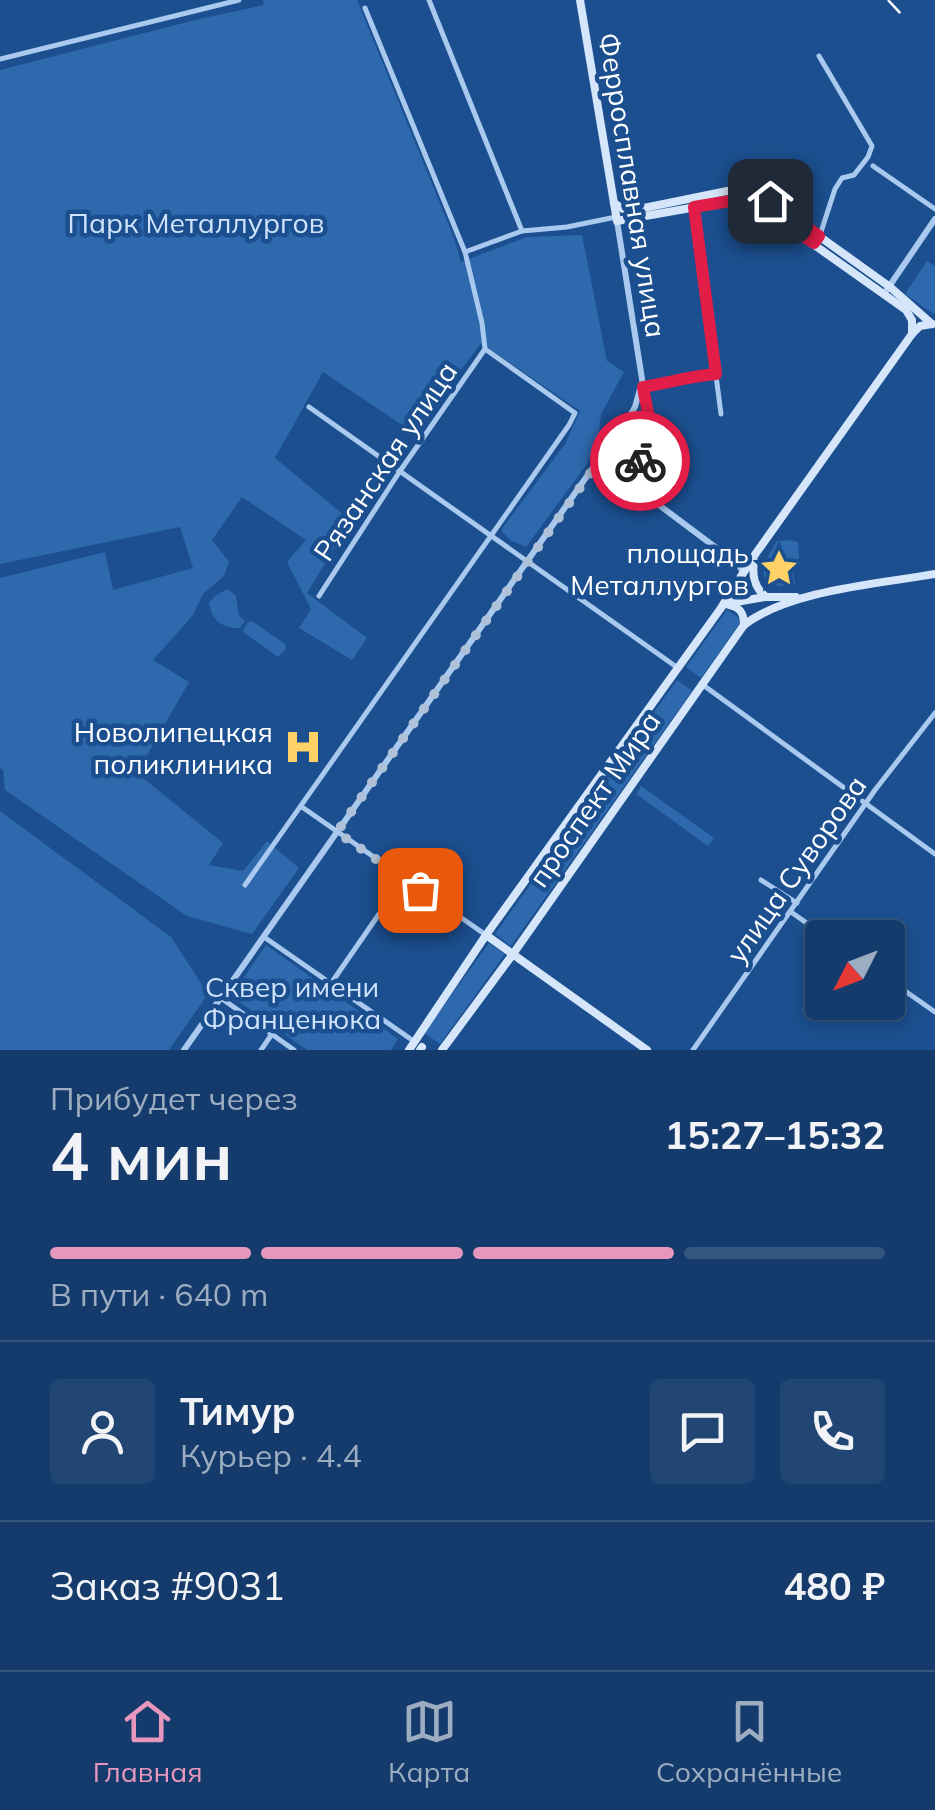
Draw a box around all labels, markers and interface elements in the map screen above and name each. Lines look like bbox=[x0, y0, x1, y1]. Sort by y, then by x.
street label: Ферросплавная улица bbox=[592, 30, 674, 340]
pin bbox=[728, 159, 813, 244]
icon: home bbox=[743, 174, 798, 229]
park label: Парк Металлургов bbox=[68, 205, 324, 240]
street label: Рязанская улица bbox=[306, 355, 464, 567]
courier bbox=[590, 411, 690, 511]
icon: bike bbox=[613, 434, 668, 489]
place label: площадь Металлургов bbox=[570, 535, 749, 602]
place icon: площадь Металлургов bbox=[758, 547, 800, 589]
street label: проспект Мира bbox=[521, 704, 667, 894]
place label: Новолипецкая поликлиника bbox=[74, 714, 273, 781]
hospital icon: Новолипецкая поликлиника bbox=[282, 726, 324, 768]
street label: улица Суворова bbox=[718, 769, 874, 969]
pin bbox=[378, 848, 463, 933]
icon: bag bbox=[393, 863, 448, 918]
north arrow bbox=[805, 920, 905, 1020]
map controls bbox=[805, 920, 905, 1020]
park label: Сквер имени Франценюка bbox=[203, 969, 381, 1036]
text: Прибудет через bbox=[50, 1078, 298, 1118]
text: 15:27–15:32 bbox=[665, 1111, 885, 1159]
text: 4 мин bbox=[50, 1115, 232, 1196]
text: В пути · 640 m bbox=[50, 1274, 268, 1314]
button: person bbox=[50, 1379, 155, 1484]
button: chat bbox=[650, 1379, 755, 1484]
button: phone bbox=[780, 1379, 885, 1484]
text: Тимур bbox=[180, 1387, 296, 1435]
text: Курьер · 4.4 bbox=[180, 1435, 362, 1475]
text: Заказ #9031 bbox=[50, 1562, 285, 1610]
text: 480 ₽ bbox=[783, 1562, 885, 1610]
tab: Главная bbox=[93, 1694, 203, 1789]
tab: Карта bbox=[388, 1694, 470, 1789]
tab: Сохранённые bbox=[656, 1694, 842, 1789]

